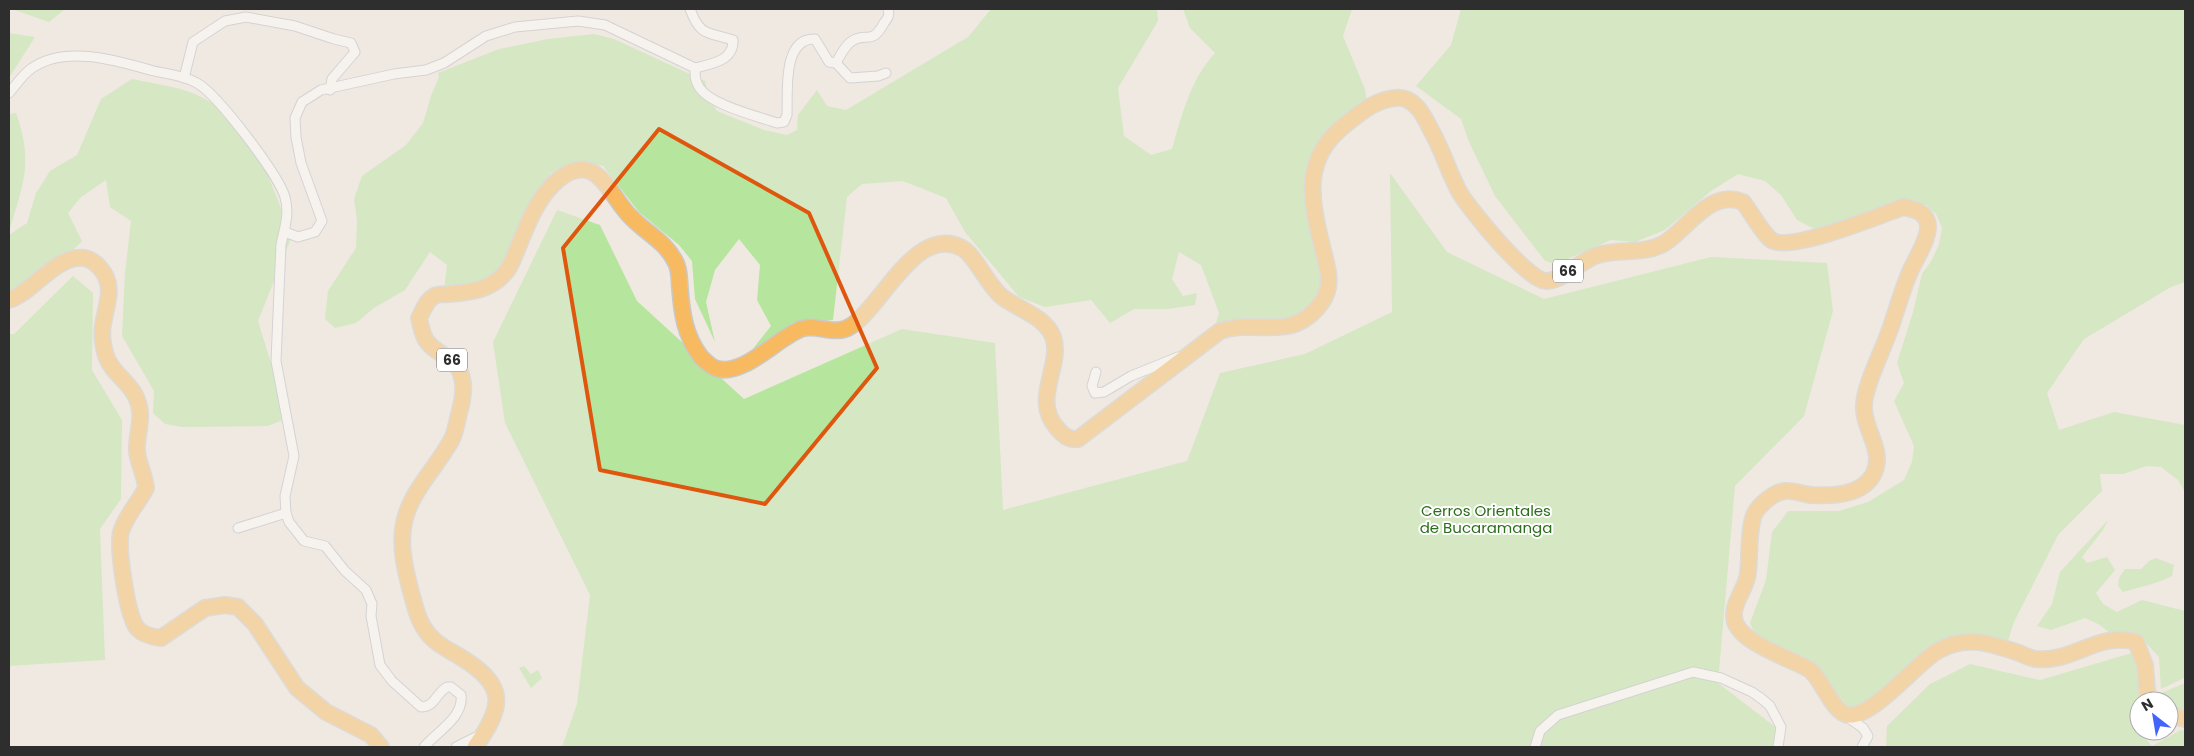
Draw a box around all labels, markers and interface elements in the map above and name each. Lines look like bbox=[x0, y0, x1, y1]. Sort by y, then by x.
road number: 66 bbox=[1553, 260, 1583, 282]
road number: 66 bbox=[437, 348, 467, 372]
park label: Cerros Orientales de Bucaramanga bbox=[1420, 500, 1552, 538]
north arrow bbox=[2129, 691, 2179, 741]
text: N bbox=[2138, 694, 2157, 716]

